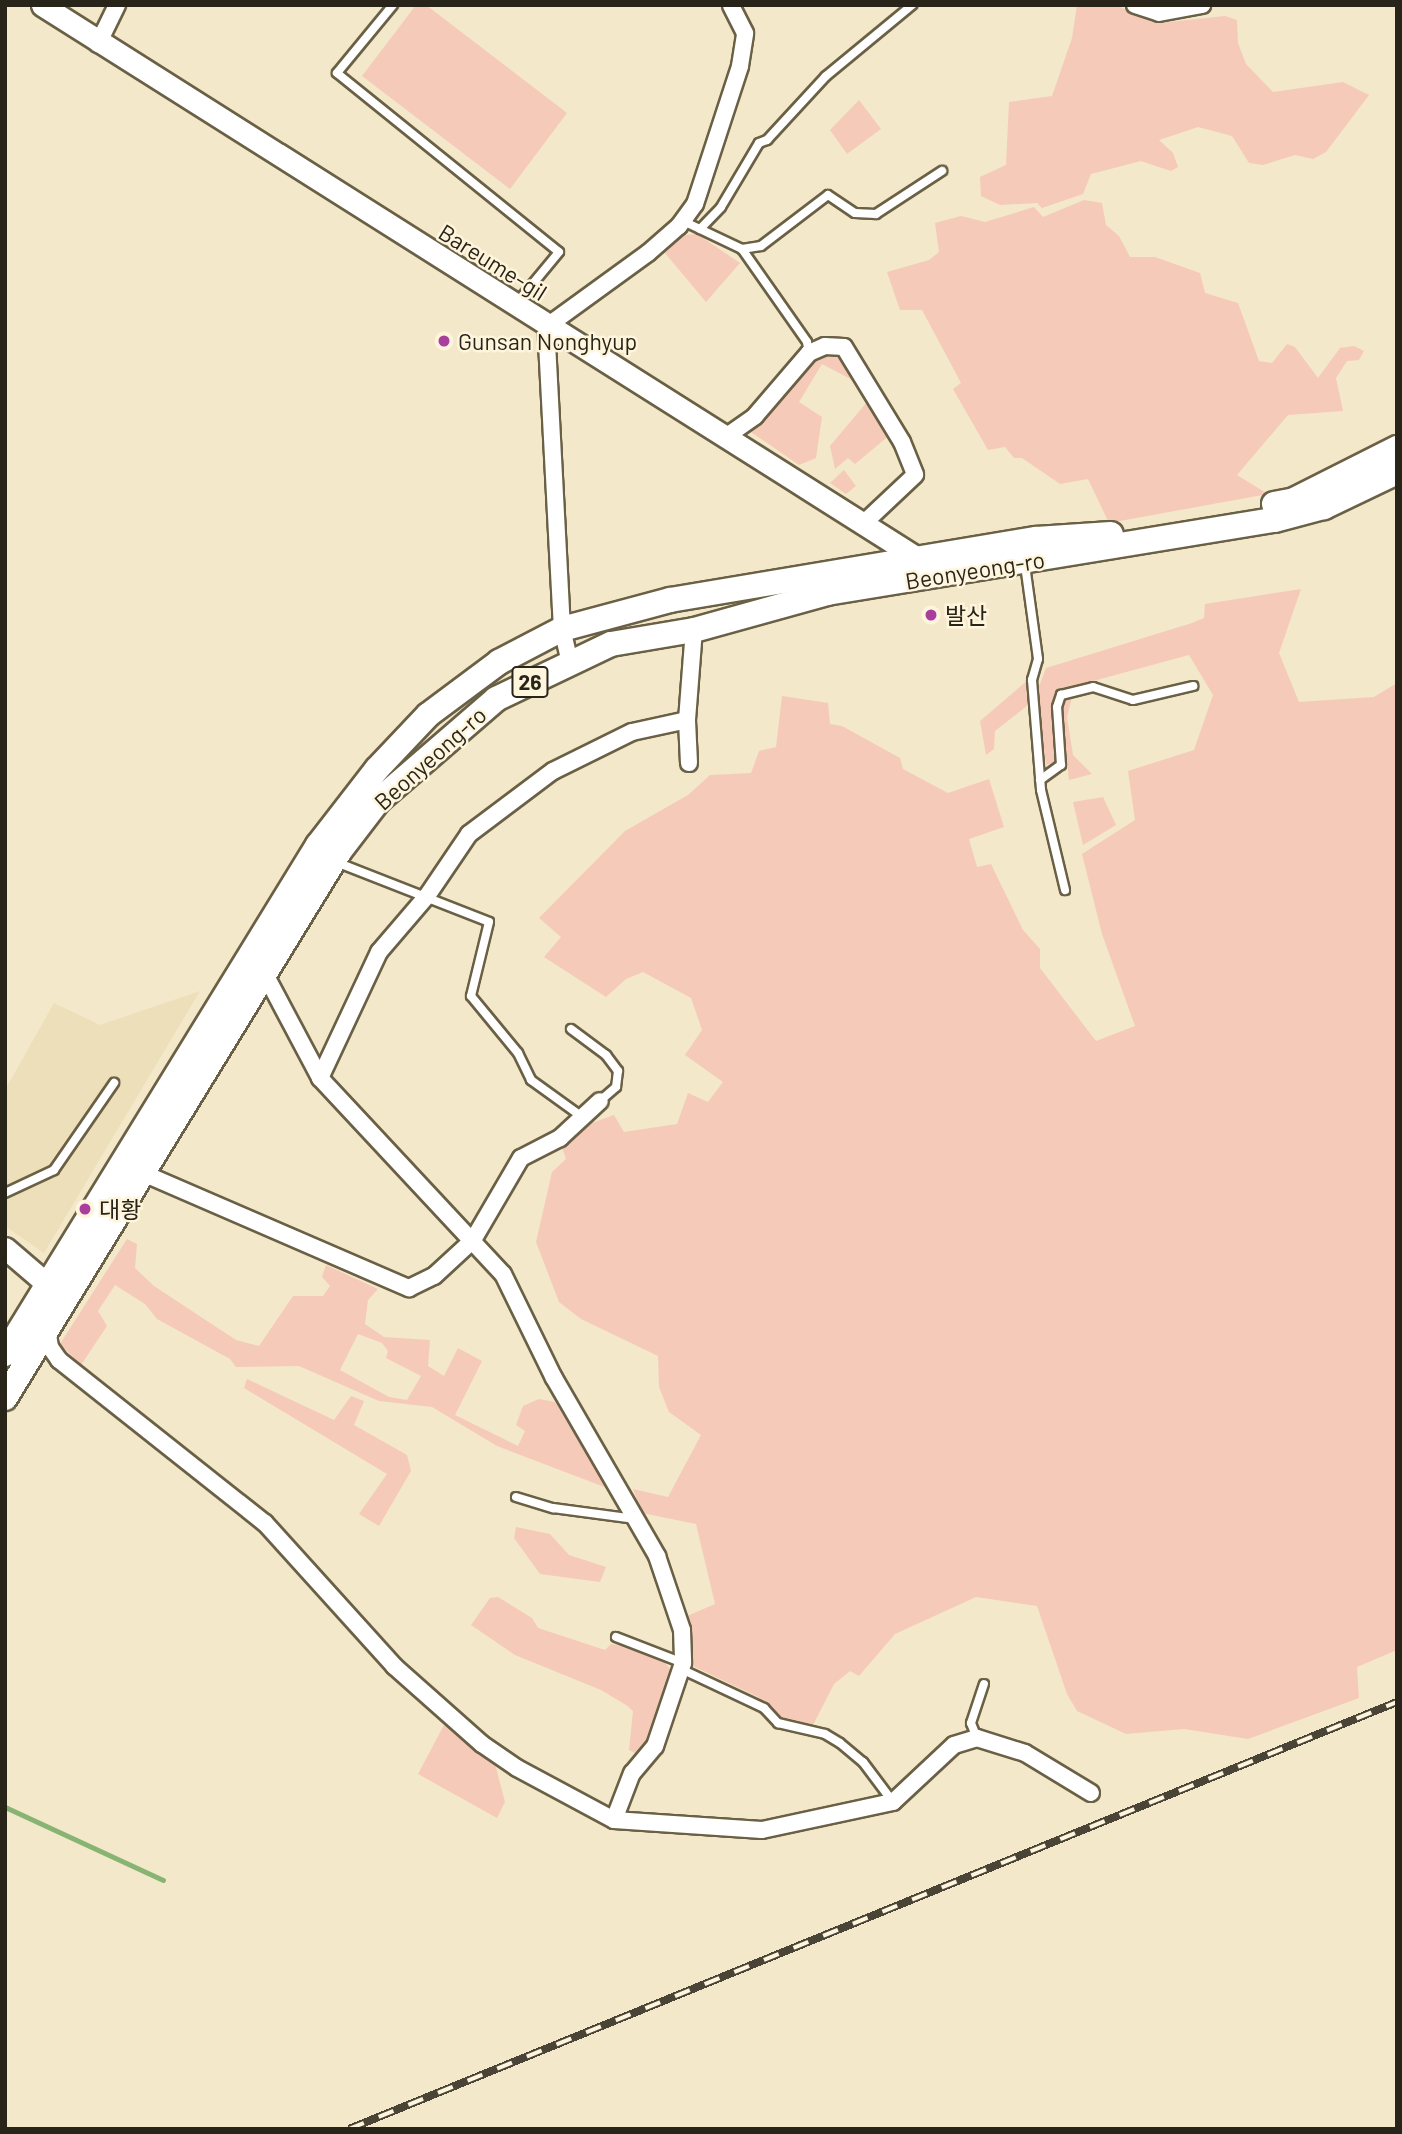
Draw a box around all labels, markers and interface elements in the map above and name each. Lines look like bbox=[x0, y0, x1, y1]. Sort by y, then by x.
street label: Bareume-gil bbox=[434, 218, 552, 306]
place label: Gunsan Nonghyup bbox=[458, 327, 637, 355]
marker: Gunsan Nonghyup bbox=[436, 333, 452, 349]
street label: Beonyeong-ro bbox=[903, 545, 1047, 595]
place label: 발산 bbox=[945, 601, 987, 629]
marker: 발산 bbox=[923, 607, 939, 623]
road number: 26 bbox=[511, 664, 549, 700]
street label: Beonyeong-ro bbox=[368, 701, 492, 815]
place label: 대황 bbox=[99, 1195, 141, 1223]
marker: 대황 bbox=[77, 1201, 93, 1217]

